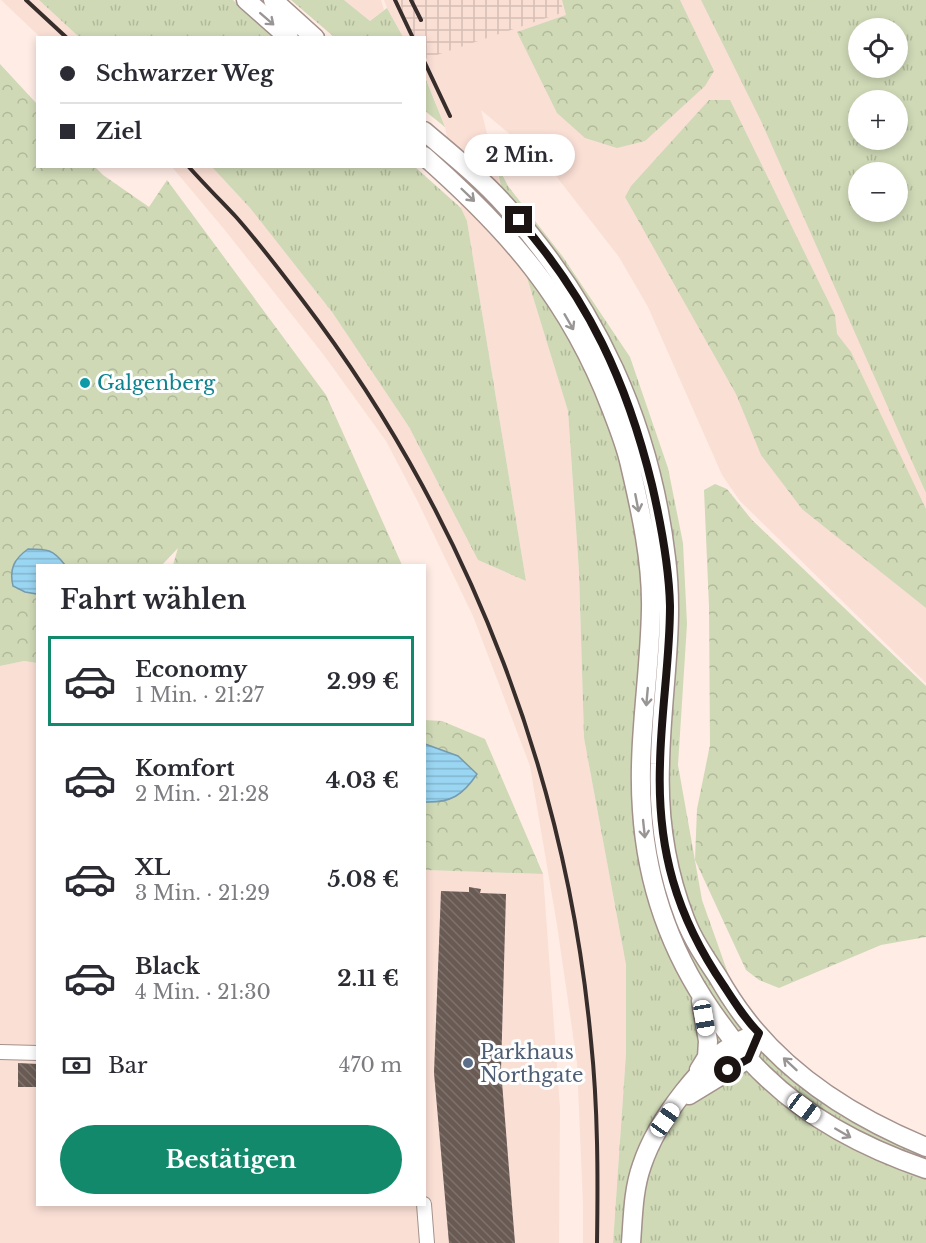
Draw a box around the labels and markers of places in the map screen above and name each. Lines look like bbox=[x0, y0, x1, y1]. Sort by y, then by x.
place label: Galgenberg bbox=[97, 371, 216, 395]
marker: Galgenberg bbox=[78, 376, 92, 390]
place label: Parkhaus Northgate bbox=[480, 1040, 583, 1087]
marker: Parkhaus Northgate bbox=[461, 1056, 475, 1070]

